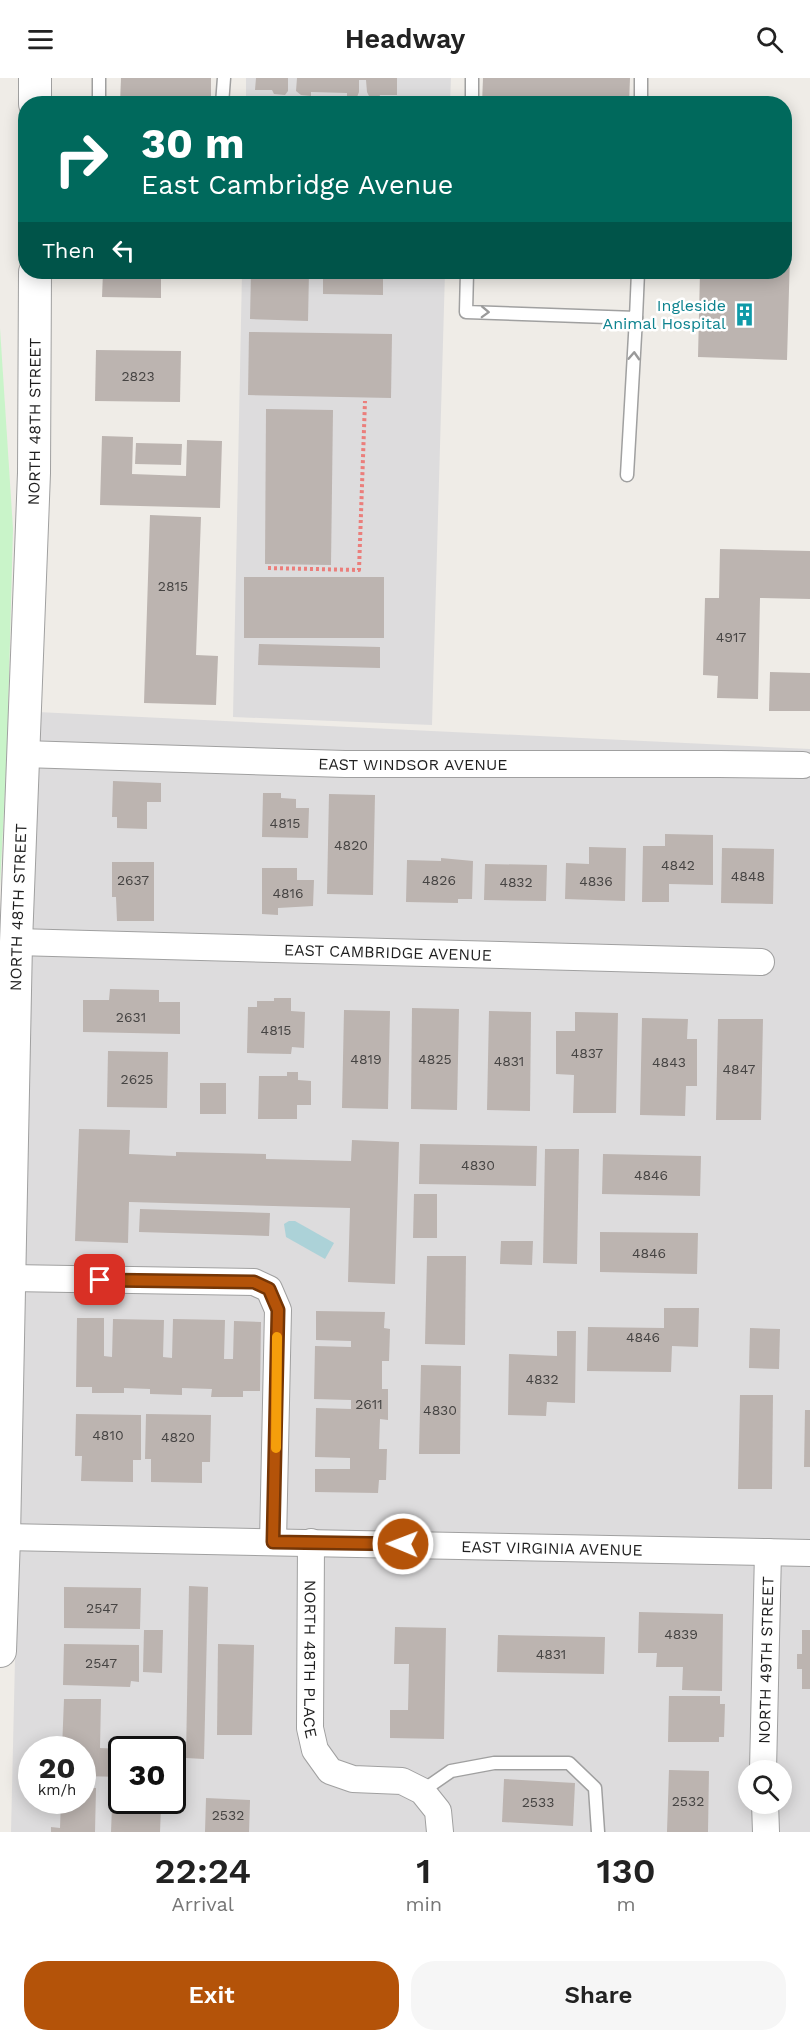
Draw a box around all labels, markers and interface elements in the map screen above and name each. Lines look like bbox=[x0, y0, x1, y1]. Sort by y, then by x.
icon: menu bbox=[24, 23, 57, 56]
text: Headway bbox=[345, 23, 465, 55]
icon: search bbox=[753, 23, 786, 56]
text: 30 m bbox=[141, 119, 245, 168]
icon: right bbox=[42, 120, 120, 198]
text: East Cambridge Avenue bbox=[141, 169, 453, 201]
icon: left bbox=[107, 234, 140, 267]
text: Then bbox=[42, 238, 95, 263]
place label: Ingleside Animal Hospital bbox=[603, 296, 726, 333]
building icon: Ingleside Animal Hospital bbox=[731, 301, 757, 327]
one-way arrow bbox=[480, 306, 489, 319]
street label: NORTH 48TH STREET bbox=[24, 337, 45, 506]
one-way arrow bbox=[627, 351, 640, 360]
house number: 2823 bbox=[121, 368, 155, 384]
house number: 2815 bbox=[158, 578, 188, 594]
house number: 4917 bbox=[716, 629, 746, 645]
street label: EAST WINDSOR AVENUE bbox=[318, 754, 508, 774]
house number: 4815 bbox=[270, 815, 300, 831]
street label: NORTH 48TH STREET bbox=[6, 823, 31, 991]
house number: 4820 bbox=[334, 837, 368, 853]
house number: 4842 bbox=[661, 857, 695, 873]
house number: 4848 bbox=[731, 868, 765, 884]
house number: 2637 bbox=[117, 872, 149, 888]
house number: 4826 bbox=[422, 872, 456, 888]
house number: 4836 bbox=[579, 873, 613, 889]
house number: 4832 bbox=[499, 874, 533, 890]
house number: 4816 bbox=[272, 885, 304, 901]
street label: EAST CAMBRIDGE AVENUE bbox=[284, 940, 492, 965]
house number: 2631 bbox=[116, 1009, 146, 1025]
house number: 4815 bbox=[261, 1022, 291, 1038]
house number: 4837 bbox=[571, 1045, 603, 1061]
house number: 4819 bbox=[350, 1051, 382, 1067]
house number: 4825 bbox=[418, 1051, 452, 1067]
house number: 4831 bbox=[494, 1053, 524, 1069]
house number: 4843 bbox=[652, 1054, 686, 1070]
house number: 4847 bbox=[723, 1061, 756, 1077]
house number: 2625 bbox=[121, 1071, 153, 1087]
house number: 4830 bbox=[461, 1157, 495, 1173]
house number: 4846 bbox=[634, 1167, 668, 1183]
house number: 4846 bbox=[632, 1245, 666, 1261]
pin bbox=[74, 1254, 125, 1305]
icon: arrive bbox=[83, 1263, 116, 1296]
house number: 4846 bbox=[626, 1329, 660, 1345]
house number: 4832 bbox=[525, 1371, 559, 1387]
house number: 2611 bbox=[355, 1396, 383, 1412]
house number: 4830 bbox=[423, 1402, 457, 1418]
house number: 4810 bbox=[92, 1427, 124, 1443]
house number: 4820 bbox=[161, 1429, 195, 1445]
position arrow bbox=[371, 1512, 435, 1576]
street label: EAST VIRGINIA AVENUE bbox=[461, 1537, 643, 1560]
street label: NORTH 49TH STREET bbox=[755, 1576, 777, 1744]
street label: NORTH 48TH PLACE bbox=[300, 1580, 321, 1740]
house number: 2547 bbox=[86, 1600, 118, 1616]
house number: 4839 bbox=[664, 1626, 698, 1642]
house number: 4831 bbox=[536, 1646, 566, 1662]
house number: 2547 bbox=[85, 1655, 117, 1671]
speed limit sign: 30 bbox=[108, 1736, 186, 1814]
text: 20 bbox=[38, 1750, 76, 1785]
map controls bbox=[738, 1760, 792, 1814]
button: search bbox=[738, 1760, 792, 1814]
text: km/h bbox=[38, 1781, 76, 1799]
house number: 2532 bbox=[672, 1793, 704, 1809]
house number: 2533 bbox=[522, 1794, 554, 1810]
house number: 2532 bbox=[212, 1807, 244, 1823]
text: 22:24 bbox=[154, 1850, 251, 1892]
text: 1 bbox=[416, 1850, 431, 1892]
text: 130 bbox=[597, 1850, 656, 1892]
text: Arrival bbox=[172, 1892, 234, 1916]
text: min bbox=[405, 1892, 442, 1916]
text: m bbox=[617, 1892, 636, 1916]
button: Exit bbox=[24, 1961, 399, 2030]
button: Share bbox=[411, 1961, 786, 2030]

